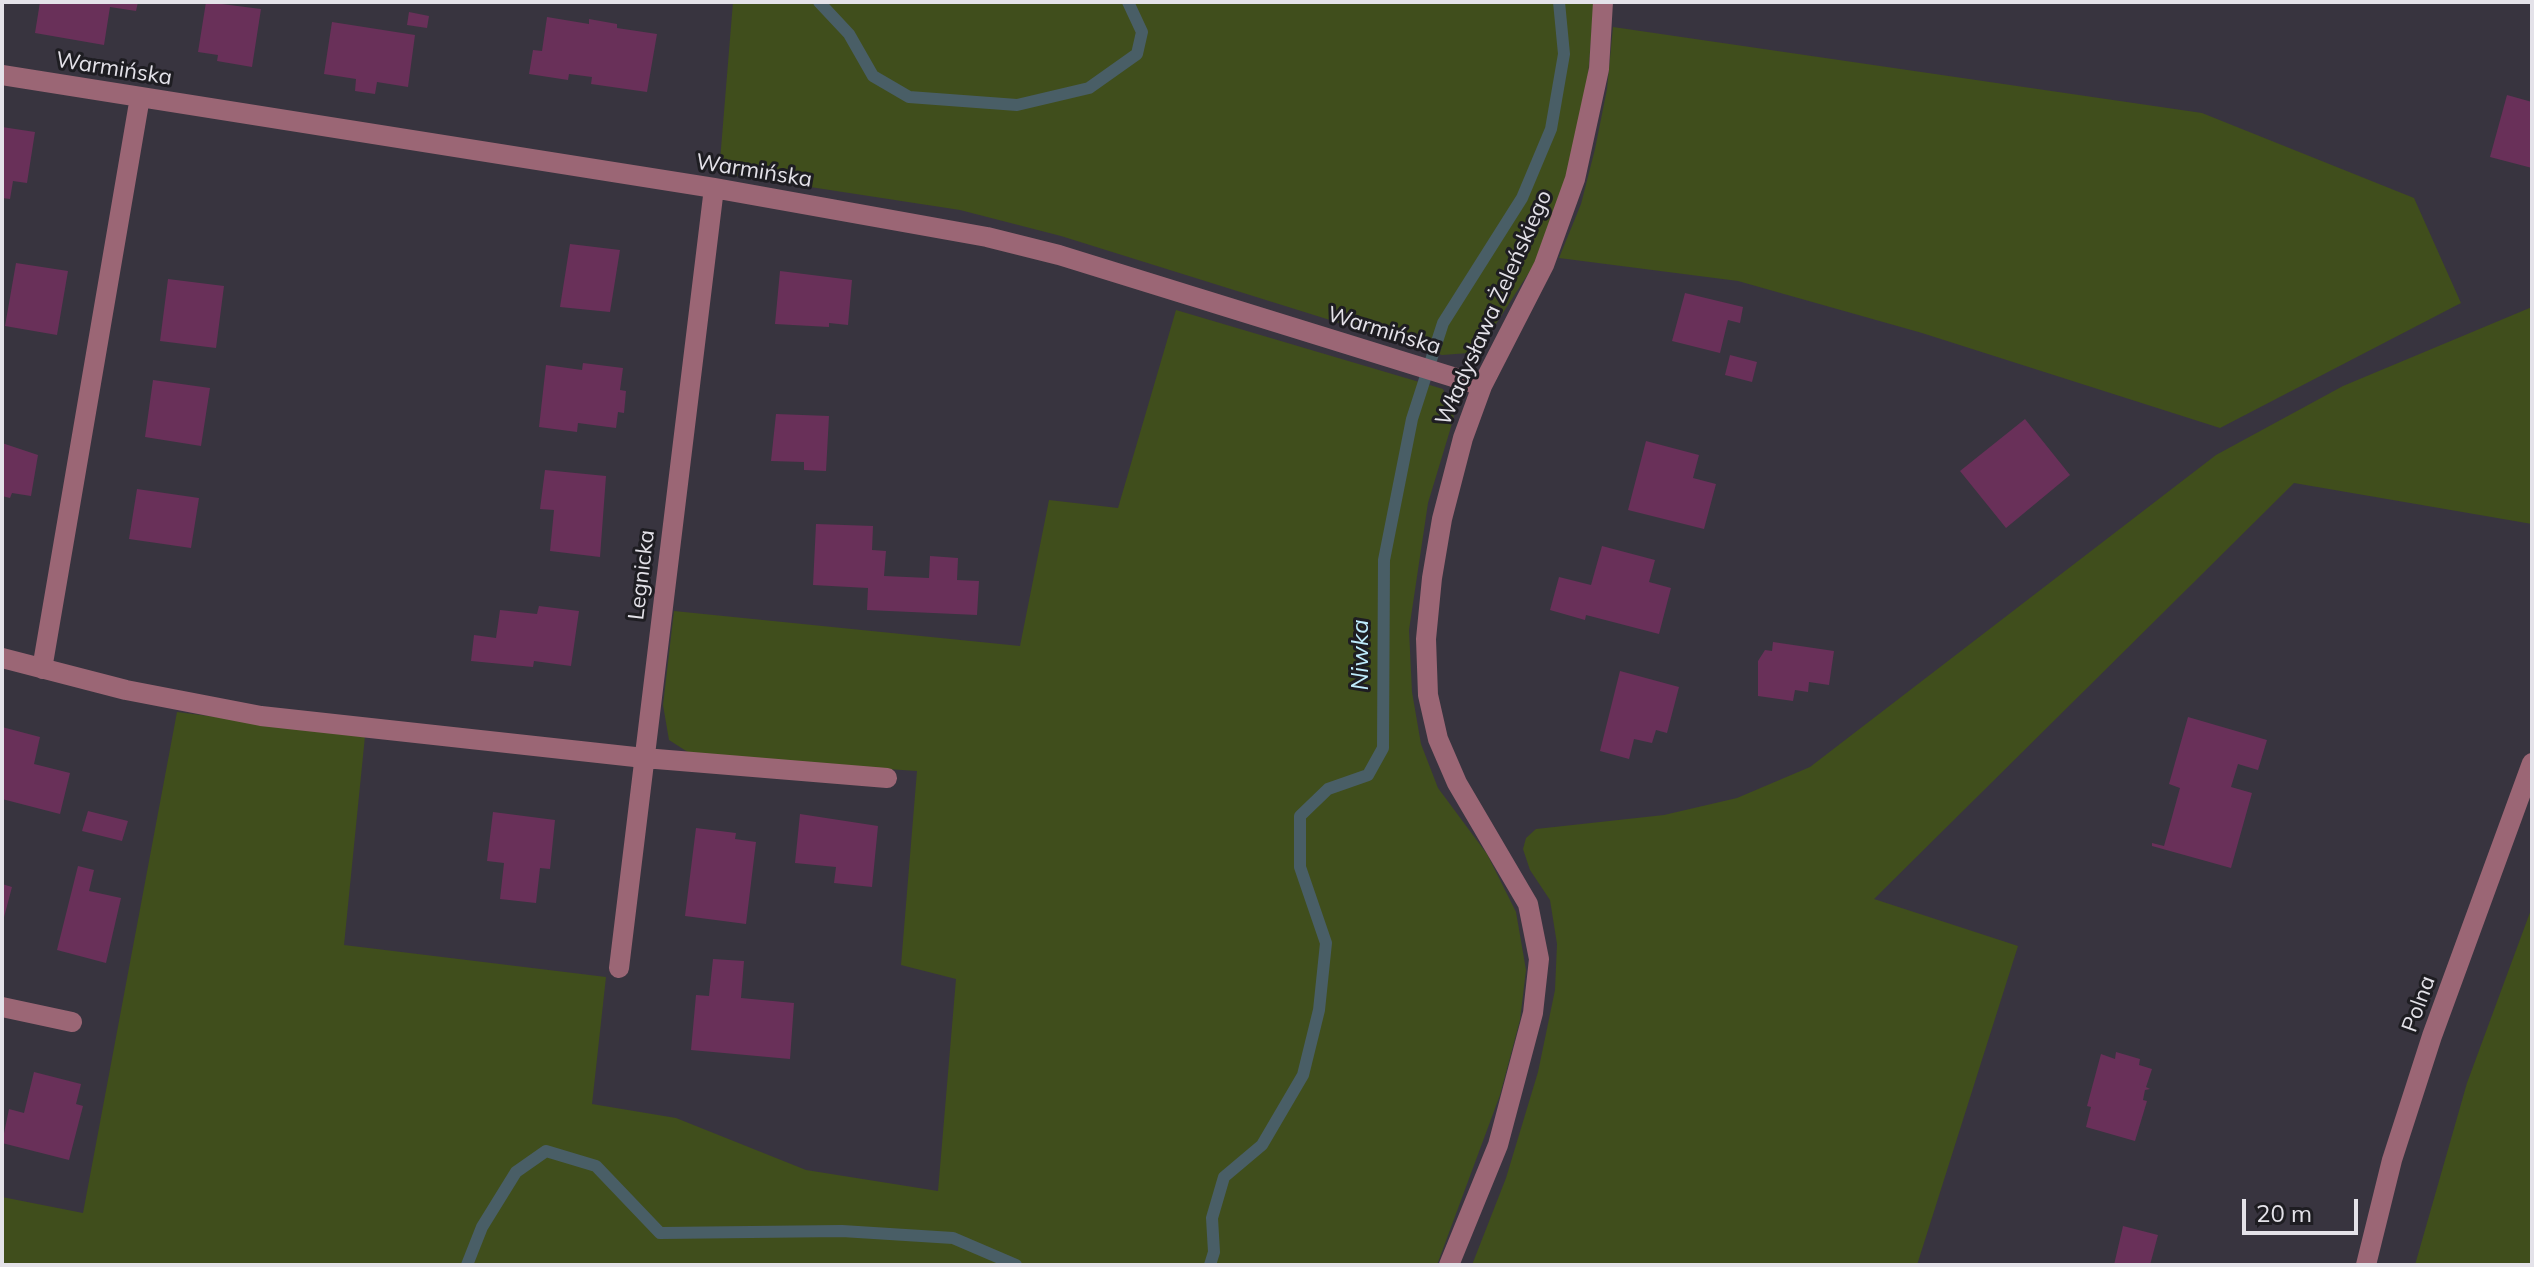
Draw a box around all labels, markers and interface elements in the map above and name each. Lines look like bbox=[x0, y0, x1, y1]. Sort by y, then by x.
street label: Warmińska bbox=[54, 47, 174, 91]
street label: Warmińska bbox=[694, 149, 814, 193]
street label: Władysława Żeleńskiego bbox=[1430, 186, 1558, 430]
street label: Warmińska bbox=[1324, 301, 1444, 361]
street label: Legnicka bbox=[623, 528, 661, 622]
water label: Niwka bbox=[1347, 619, 1375, 691]
street label: Polna bbox=[2397, 972, 2441, 1036]
scale bar bbox=[2246, 1183, 2362, 1233]
text: 20 m bbox=[2256, 1198, 2312, 1228]

